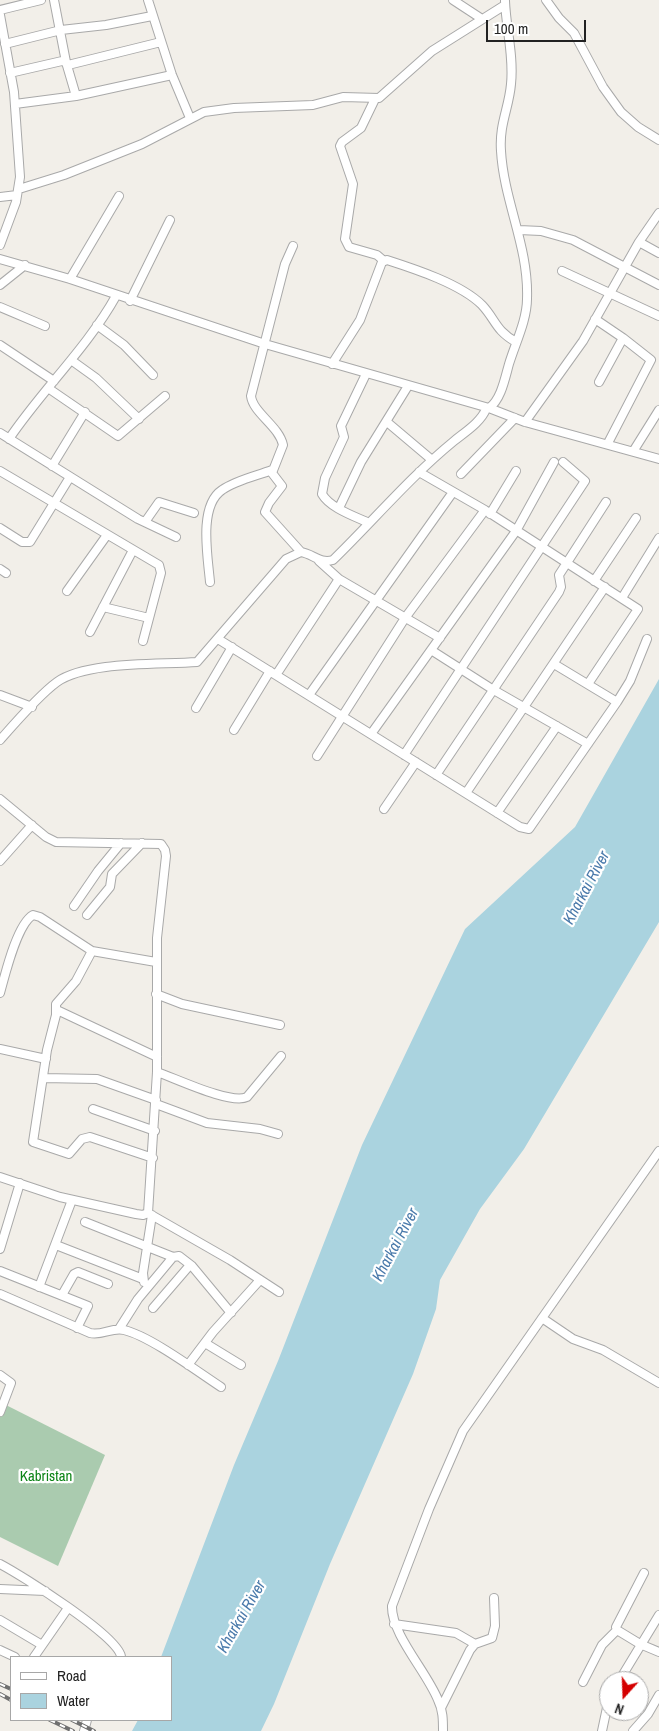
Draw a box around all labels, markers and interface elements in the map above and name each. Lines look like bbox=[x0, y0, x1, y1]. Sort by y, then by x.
scale bar bbox=[489, 10, 589, 42]
text: 100 m bbox=[494, 18, 528, 39]
water label: Kharkai River bbox=[560, 848, 614, 928]
water label: Kharkai River bbox=[369, 1205, 423, 1285]
park label: Kabristan bbox=[20, 1468, 72, 1486]
water label: Kharkai River bbox=[214, 1577, 270, 1657]
legend bbox=[10, 1656, 172, 1721]
text: Road bbox=[57, 1665, 86, 1686]
north arrow bbox=[599, 1671, 649, 1721]
text: Water bbox=[57, 1690, 89, 1711]
text: N bbox=[612, 1699, 626, 1719]

